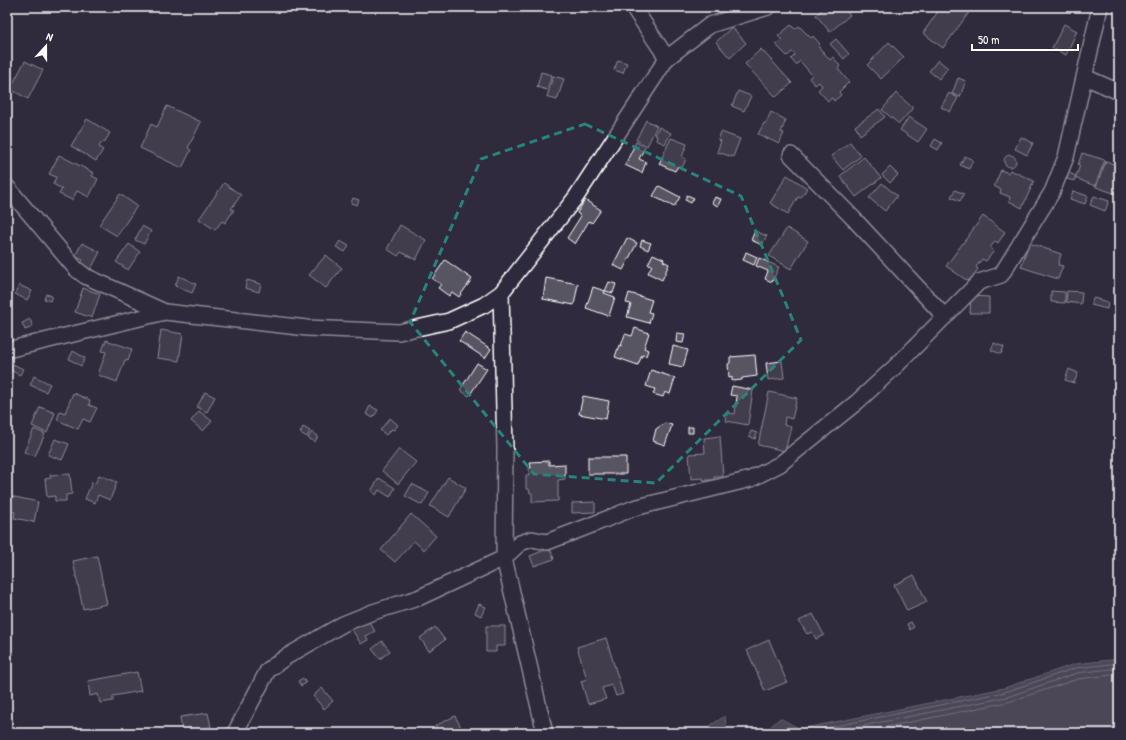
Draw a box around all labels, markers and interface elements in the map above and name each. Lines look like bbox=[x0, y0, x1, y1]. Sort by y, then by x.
north arrow bbox=[26, 26, 66, 66]
scale bar bbox=[972, 26, 1078, 52]
text: N bbox=[44, 29, 55, 44]
text: 50 m bbox=[978, 31, 999, 48]

